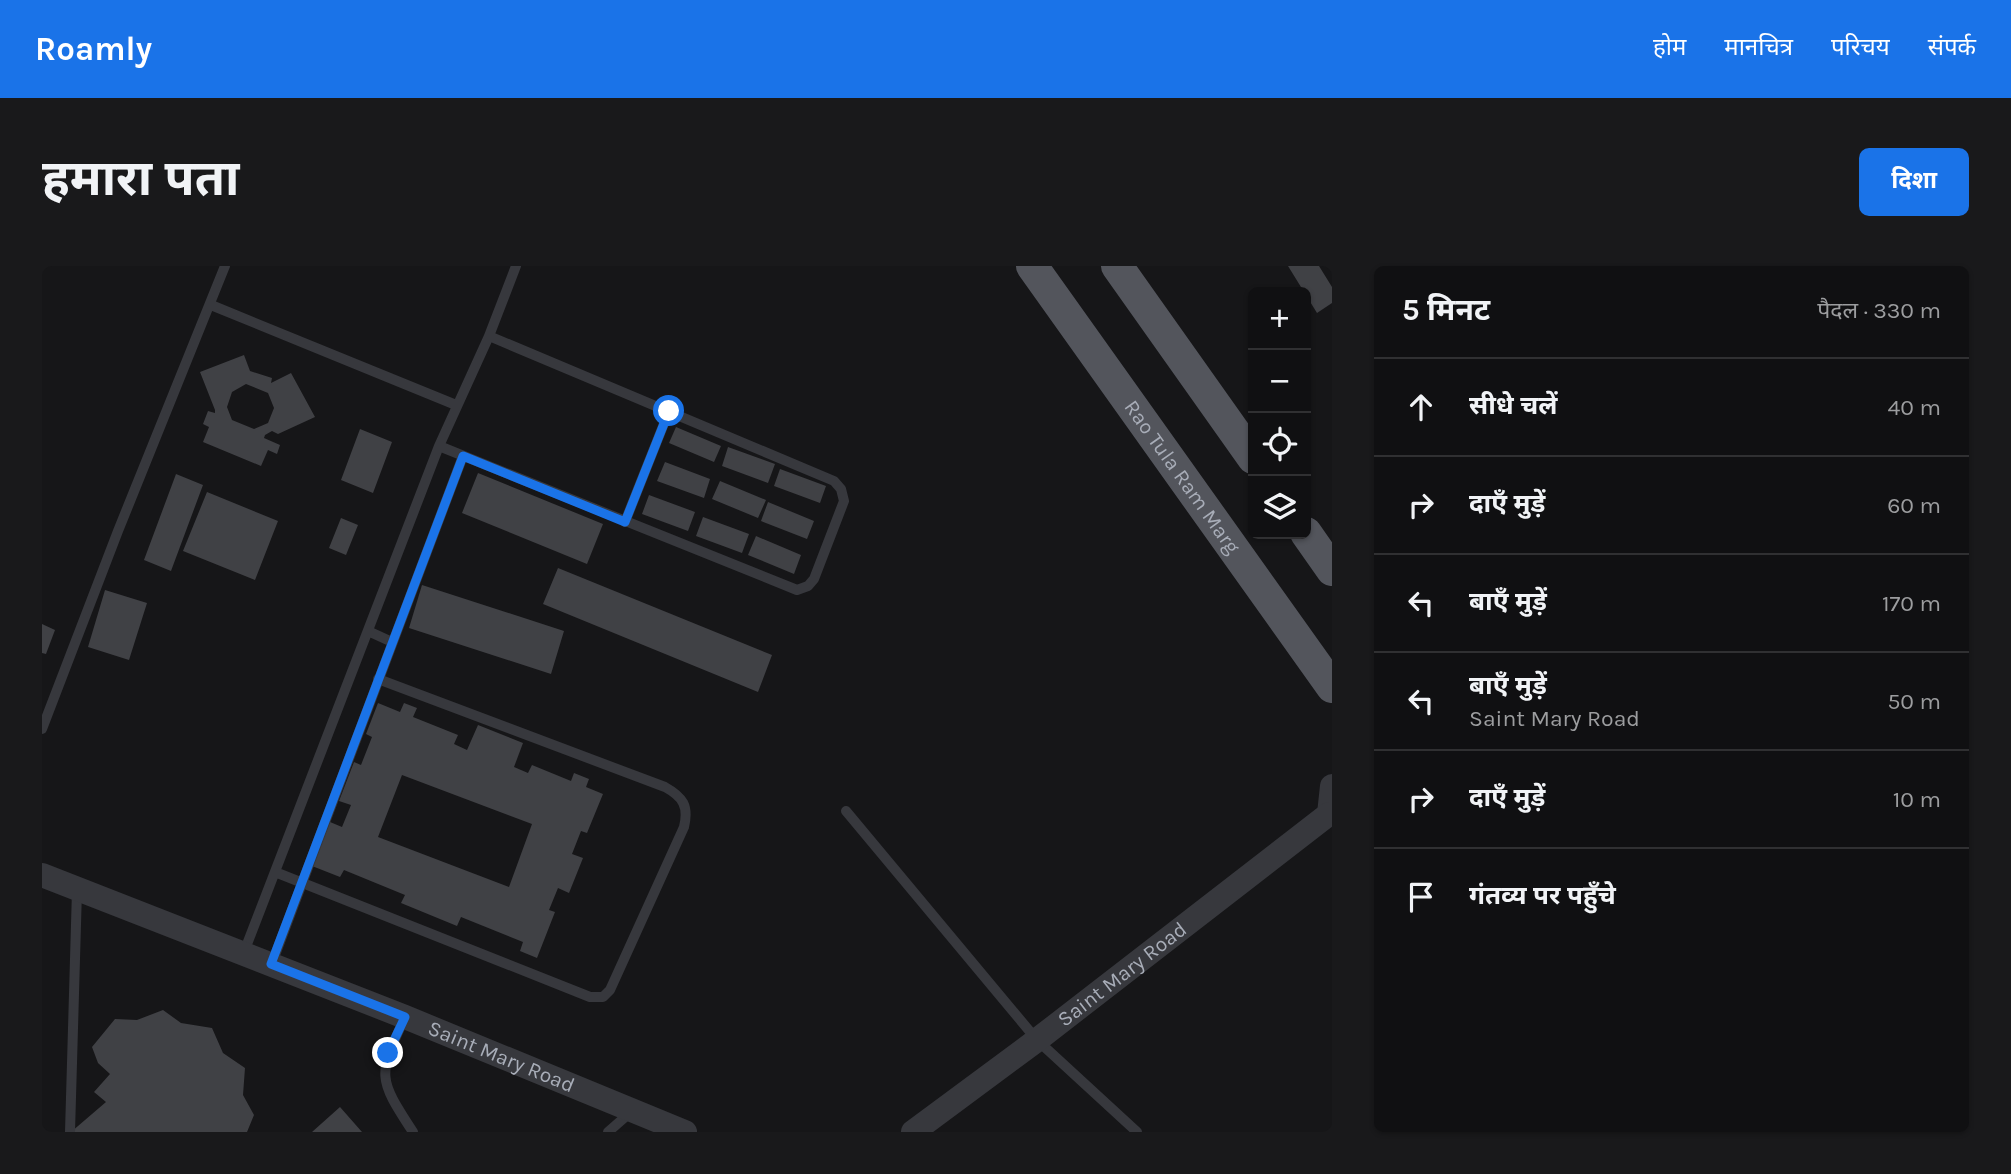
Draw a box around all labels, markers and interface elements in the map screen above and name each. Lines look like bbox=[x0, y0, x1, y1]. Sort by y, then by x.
text: Roamly bbox=[35, 30, 152, 68]
text: होम bbox=[1653, 33, 1686, 61]
text: मानचित्र bbox=[1724, 33, 1793, 61]
text: परिचय bbox=[1831, 33, 1890, 61]
text: संपर्क bbox=[1928, 33, 1976, 61]
button: दिशा bbox=[1859, 148, 1969, 216]
text: हमारा पता bbox=[42, 150, 239, 207]
map controls bbox=[1248, 287, 1311, 539]
button: + bbox=[1248, 287, 1311, 350]
text: 5 मिनट bbox=[1402, 292, 1490, 328]
text: पैदल · 330 m bbox=[1817, 297, 1941, 324]
button: − bbox=[1248, 350, 1311, 413]
icon: ahead bbox=[1402, 388, 1440, 426]
text: सीधे चलें bbox=[1469, 390, 1558, 421]
text: 40 m bbox=[1888, 394, 1941, 421]
route start bbox=[653, 395, 684, 426]
street label: Rao Tula Ram Marg bbox=[1120, 396, 1245, 558]
button: locate bbox=[1248, 413, 1311, 476]
button: layers bbox=[1248, 476, 1311, 539]
icon: right bbox=[1402, 486, 1440, 524]
text: दाएँ मुड़ें bbox=[1469, 488, 1545, 519]
text: 60 m bbox=[1887, 492, 1941, 519]
icon: left bbox=[1402, 584, 1440, 622]
text: बाएँ मुड़ें bbox=[1469, 586, 1547, 617]
text: 170 m bbox=[1882, 590, 1941, 617]
text: बाएँ मुड़ें bbox=[1469, 670, 1547, 701]
icon: left bbox=[1402, 682, 1440, 720]
text: 50 m bbox=[1887, 688, 1941, 715]
text: Saint Mary Road bbox=[1469, 705, 1640, 732]
icon: right bbox=[1402, 780, 1440, 818]
text: दाएँ मुड़ें bbox=[1469, 782, 1545, 813]
text: 10 m bbox=[1893, 786, 1941, 813]
icon: arrive bbox=[1402, 878, 1440, 916]
text: गंतव्य पर पहुँचे bbox=[1469, 880, 1616, 911]
street label: Saint Mary Road bbox=[1053, 917, 1191, 1031]
street label: Saint Mary Road bbox=[425, 1016, 578, 1097]
route end bbox=[372, 1037, 403, 1068]

